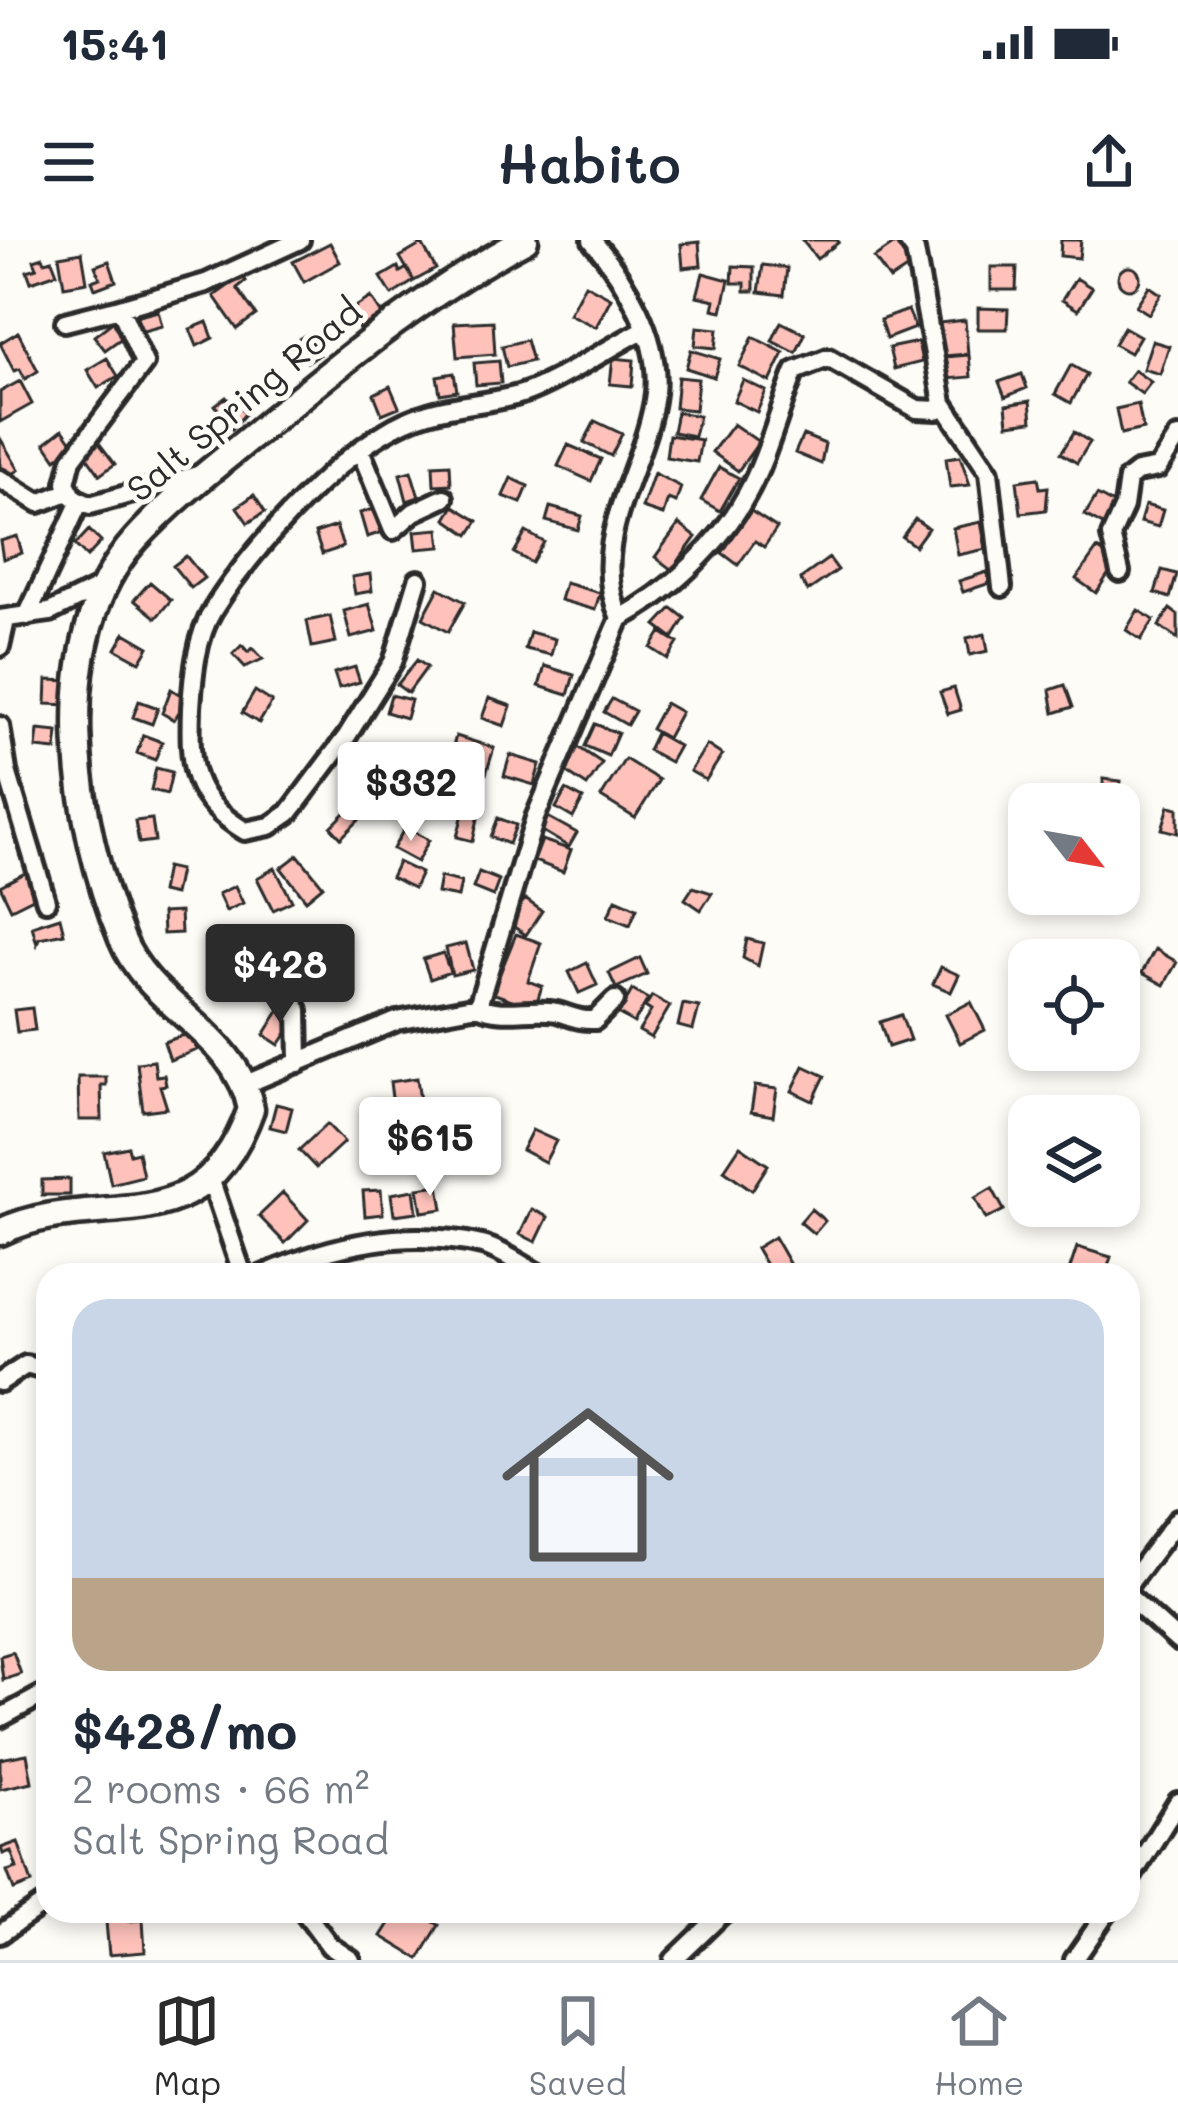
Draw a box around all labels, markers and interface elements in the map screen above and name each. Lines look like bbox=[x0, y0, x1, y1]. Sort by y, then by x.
text: 15:41 bbox=[60, 13, 169, 71]
text: Habito bbox=[497, 127, 681, 198]
icon: menu bbox=[36, 129, 102, 195]
icon: share bbox=[1076, 129, 1142, 195]
street label: Salt Spring Road bbox=[116, 287, 370, 511]
pin: $332 bbox=[340, 742, 482, 844]
text: $332 bbox=[365, 755, 457, 806]
north arrow bbox=[1008, 783, 1140, 915]
map controls bbox=[1008, 783, 1140, 1227]
pin: $428 bbox=[209, 924, 351, 1026]
text: $428 bbox=[233, 937, 327, 988]
button: locate bbox=[1008, 939, 1140, 1071]
button: layers bbox=[1008, 1095, 1140, 1227]
pin: $615 bbox=[359, 1097, 501, 1199]
text: $615 bbox=[386, 1110, 474, 1161]
icon: home bbox=[480, 1377, 696, 1593]
text: $428/mo bbox=[72, 1695, 297, 1762]
text: 2 rooms · 66 m² bbox=[72, 1762, 369, 1813]
text: Salt Spring Road bbox=[72, 1813, 389, 1864]
tab: Map bbox=[154, 1988, 221, 2103]
tab: Saved bbox=[529, 1988, 627, 2103]
tab: Home bbox=[934, 1988, 1024, 2103]

